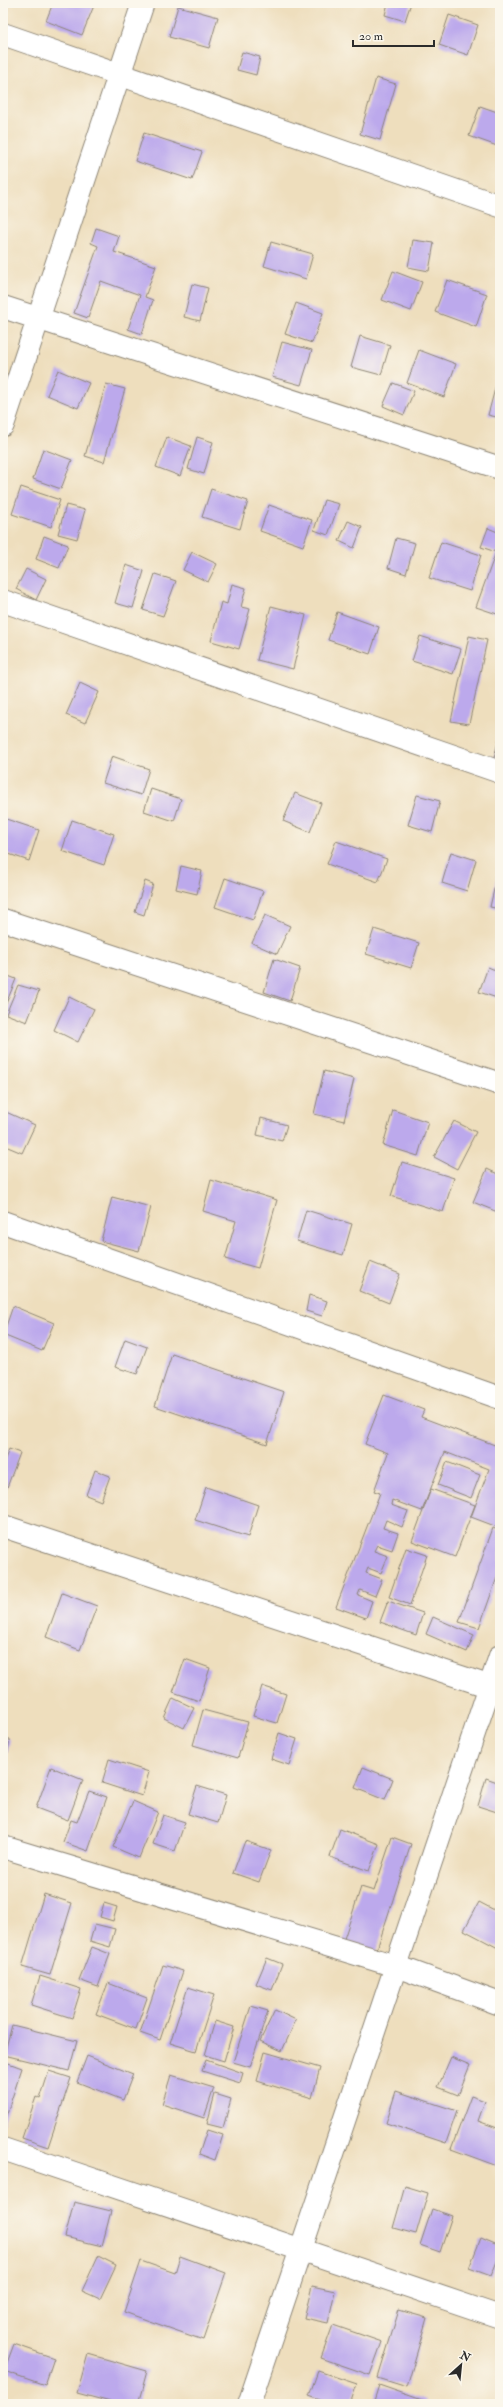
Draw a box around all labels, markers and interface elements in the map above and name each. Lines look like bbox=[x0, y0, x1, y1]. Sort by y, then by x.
scale bar bbox=[353, 22, 434, 48]
text: 20 m bbox=[359, 29, 384, 44]
north arrow bbox=[441, 2345, 481, 2385]
text: N bbox=[457, 2348, 474, 2365]

